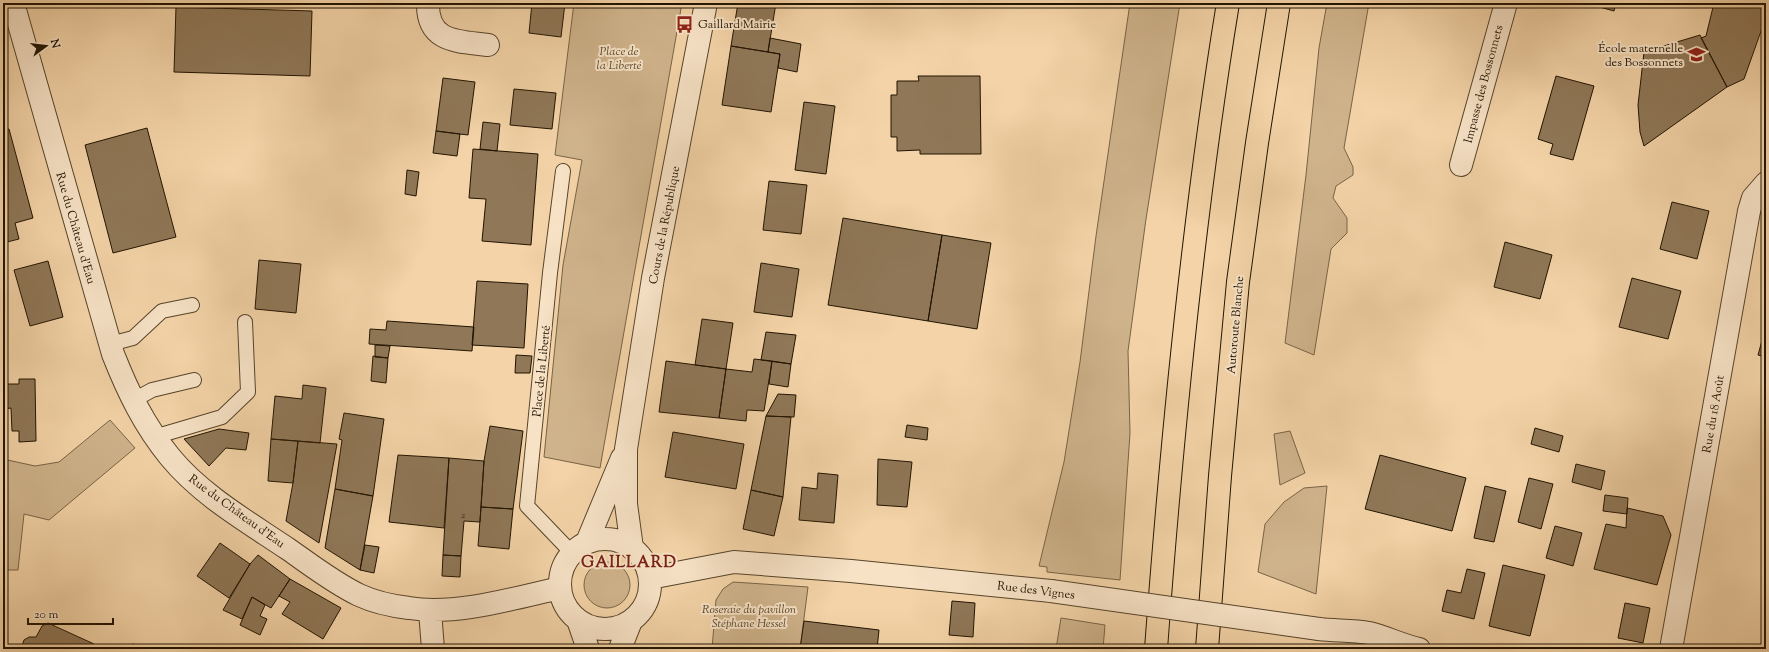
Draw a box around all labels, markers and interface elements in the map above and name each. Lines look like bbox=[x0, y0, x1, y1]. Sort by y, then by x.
bus stop icon: Gaillard Mairie bbox=[675, 14, 695, 34]
place label: Gaillard Mairie bbox=[698, 16, 776, 34]
street label: Impasse des Bossonnets bbox=[1460, 23, 1508, 145]
north arrow bbox=[26, 26, 66, 66]
text: N bbox=[46, 36, 64, 50]
place label: École maternelle des Bossonnets bbox=[1598, 40, 1683, 72]
park label: Place de la Liberté bbox=[597, 43, 642, 75]
school or university icon: École maternelle des Bossonnets bbox=[1686, 45, 1706, 65]
street label: Cours de la République bbox=[645, 164, 685, 286]
street label: Rue du Château d'Eau bbox=[50, 170, 100, 286]
street label: Autoroute Blanche bbox=[1223, 275, 1249, 375]
street label: Place de la Liberté bbox=[528, 324, 556, 418]
street label: Rue du 18 Août bbox=[1698, 374, 1730, 455]
street label: Rue du Château d'Eau bbox=[184, 471, 288, 553]
house number: 2 bbox=[461, 508, 466, 523]
district label: GAILLARD bbox=[581, 552, 677, 575]
street label: Rue des Vignes bbox=[996, 577, 1076, 605]
scale bar bbox=[28, 600, 113, 626]
park label: Roseraie du pavillon Stéphane Hessel bbox=[702, 601, 797, 633]
text: 20 m bbox=[34, 606, 59, 624]

